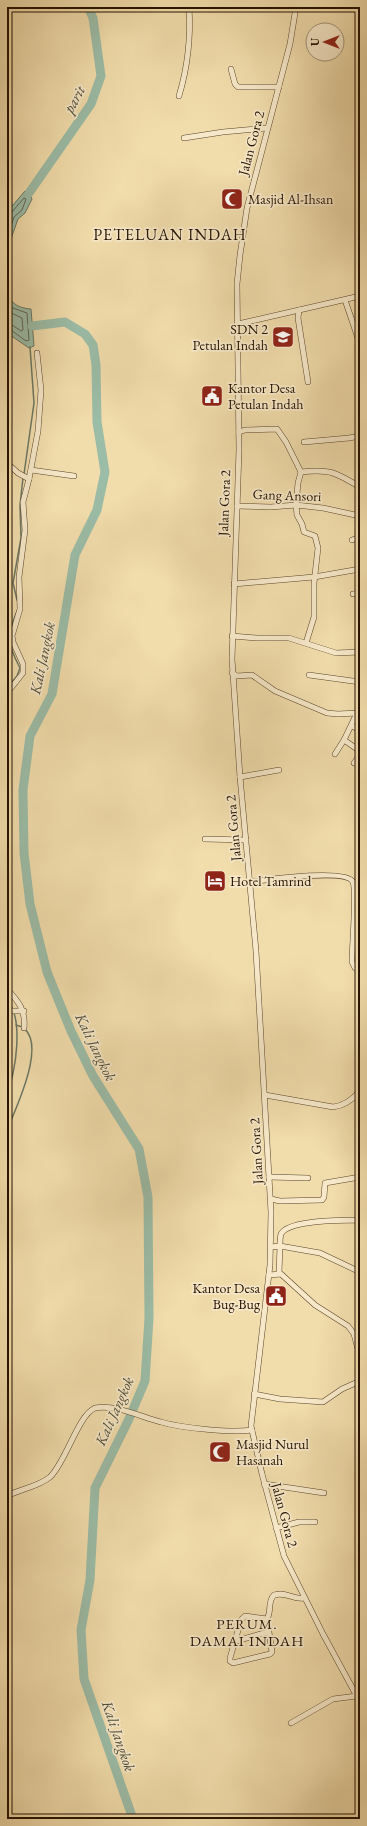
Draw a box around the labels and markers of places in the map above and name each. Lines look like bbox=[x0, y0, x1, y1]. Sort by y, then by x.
mosque icon: Masjid Al-Ihsan bbox=[219, 186, 245, 212]
place label: Masjid Al-Ihsan bbox=[248, 190, 334, 208]
place label: SDN 2 Petulan Indah bbox=[193, 320, 268, 354]
school or university icon: SDN 2 Petulan Indah bbox=[270, 324, 296, 350]
place label: Kantor Desa Petulan Indah bbox=[228, 379, 303, 413]
public building icon: Kantor Desa Petulan Indah bbox=[199, 383, 225, 409]
hotel icon: Hotel Tamrind bbox=[202, 868, 228, 894]
place label: Hotel Tamrind bbox=[230, 872, 312, 890]
place label: Kantor Desa Bug-Bug bbox=[193, 1279, 261, 1313]
public building icon: Kantor Desa Bug-Bug bbox=[263, 1283, 289, 1309]
place label: Masjid Nurul Hasanah bbox=[236, 1435, 309, 1469]
mosque icon: Masjid Nurul Hasanah bbox=[207, 1439, 233, 1465]

